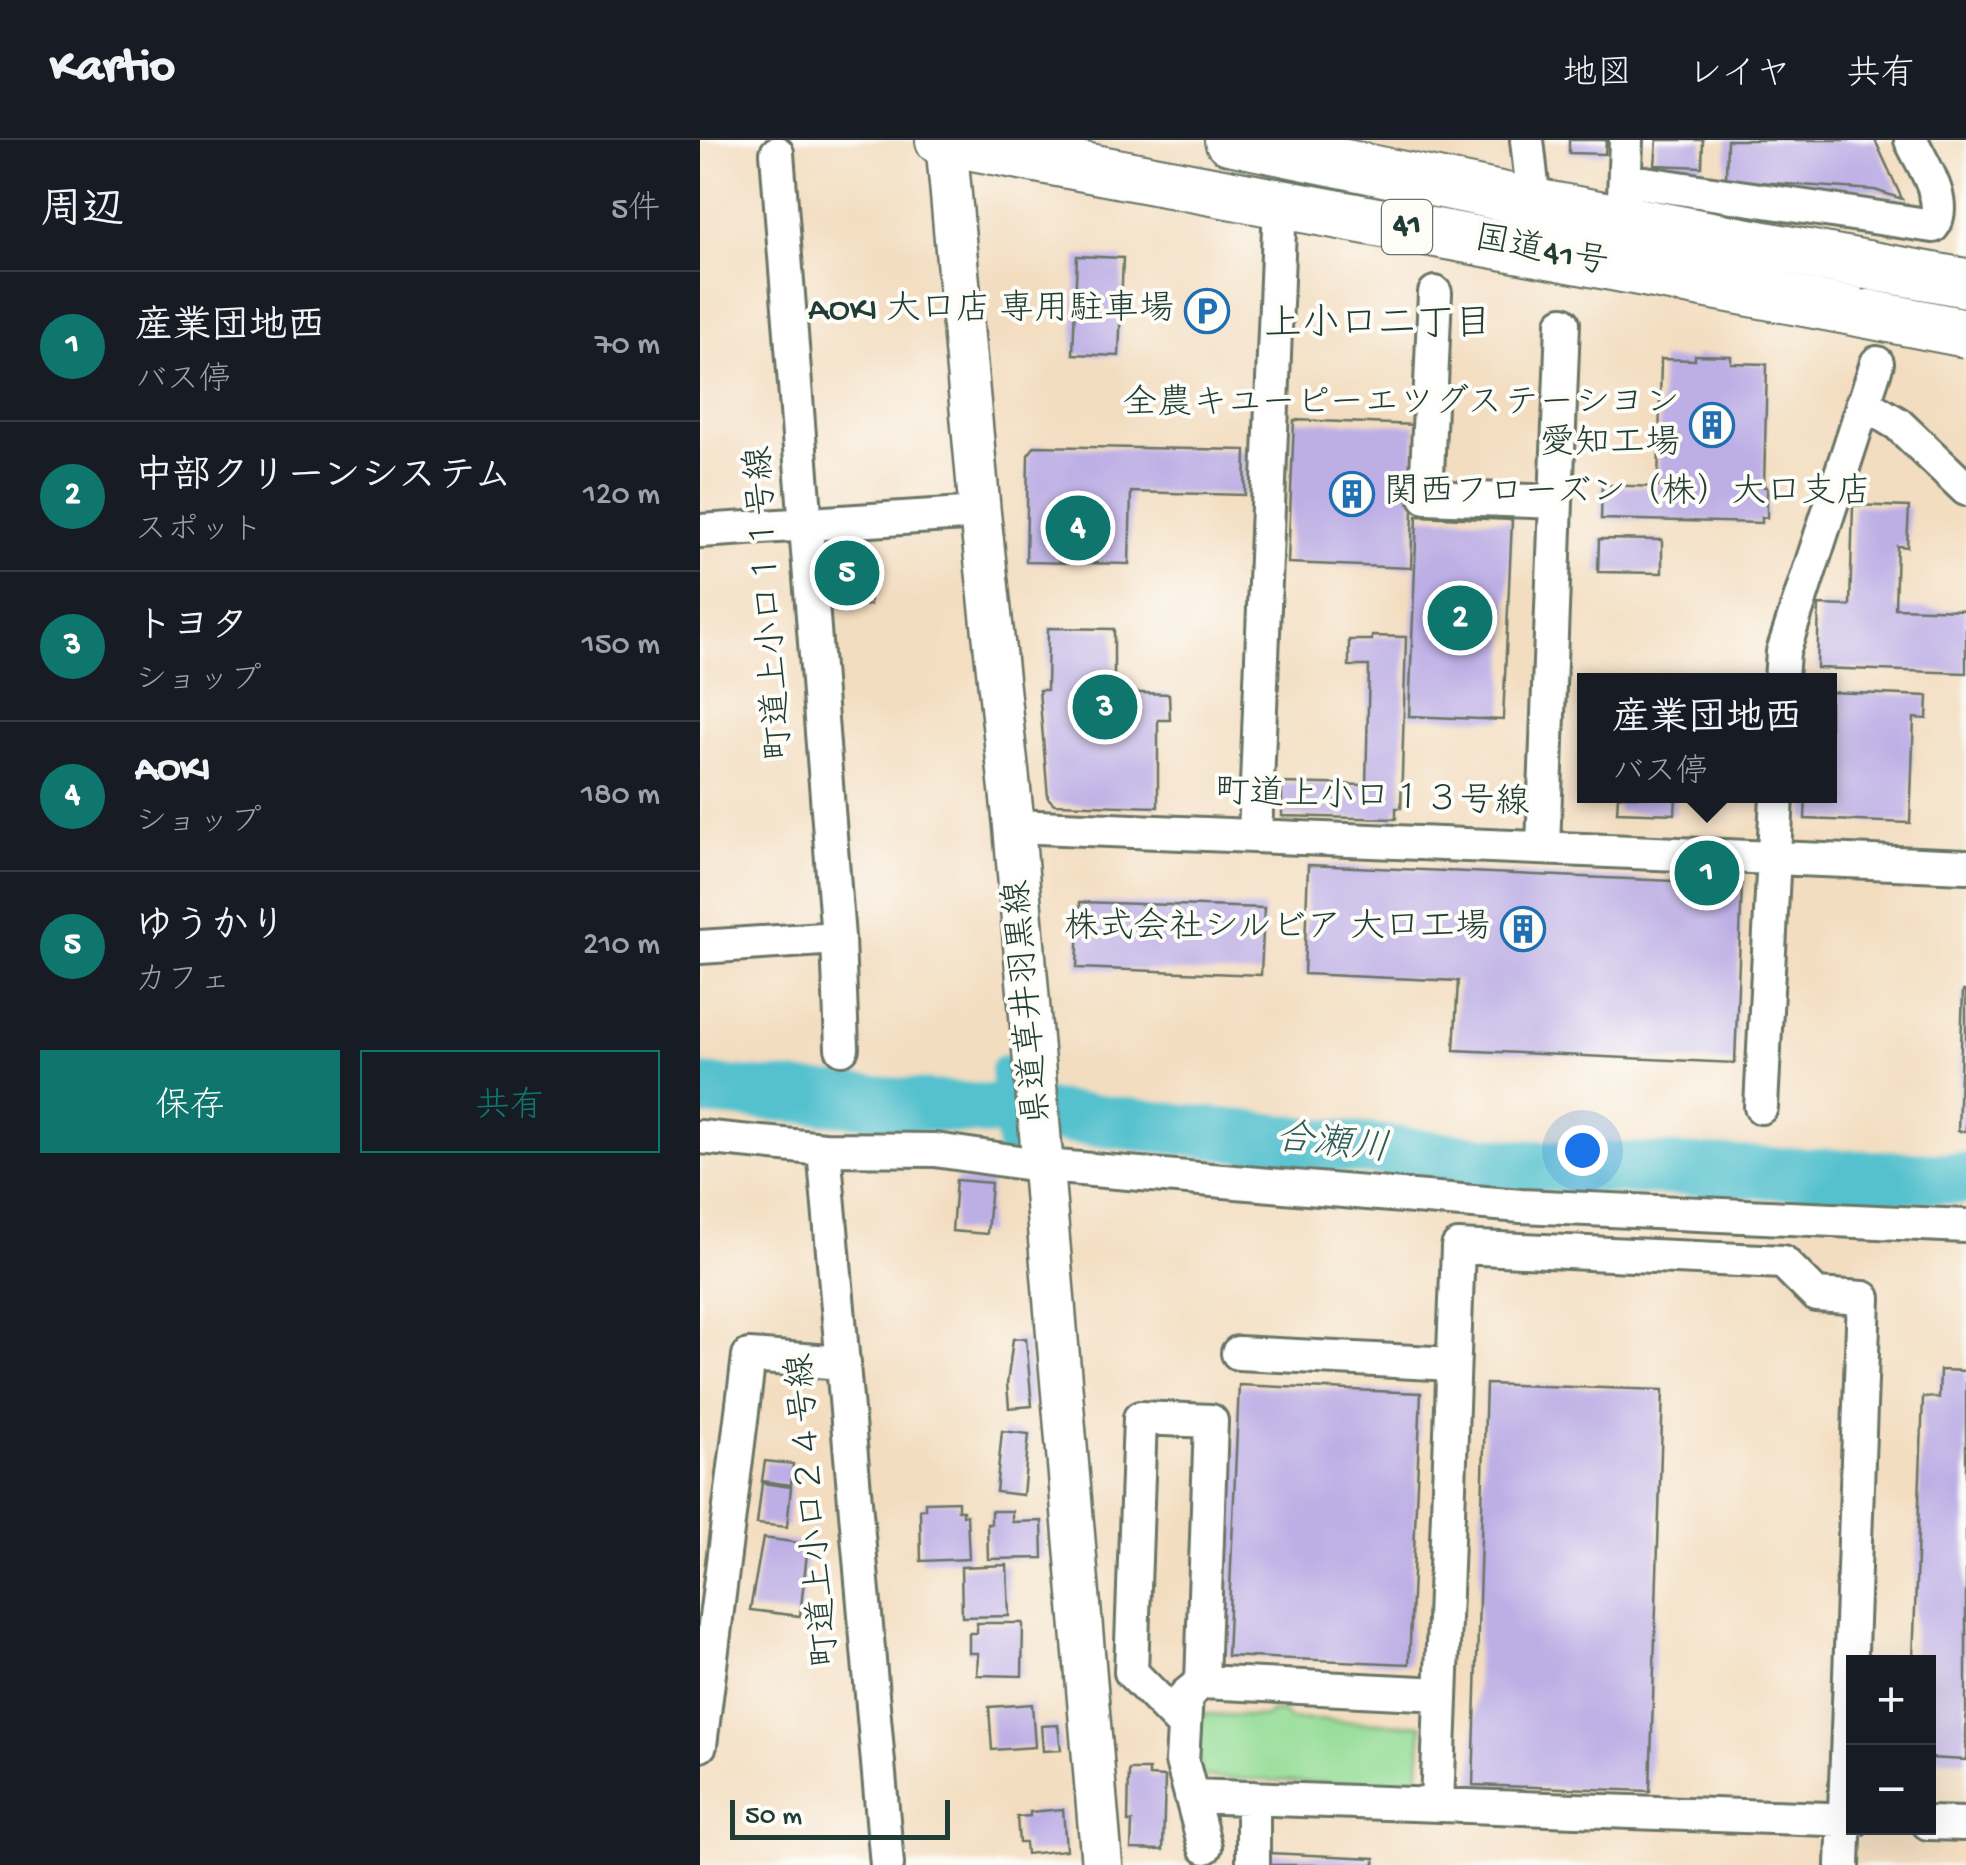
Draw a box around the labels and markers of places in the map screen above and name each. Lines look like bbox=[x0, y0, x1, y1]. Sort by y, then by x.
parking icon: AOKI 大口店 専用駐車場 bbox=[1184, 288, 1230, 334]
place label: AOKI 大口店 専用駐車場 bbox=[808, 289, 1174, 332]
place label: 全農キユーピーエツグステーシヨン 愛知工場 bbox=[1122, 383, 1680, 466]
building icon: 全農キユーピーエツグステーシヨン 愛知工場 bbox=[1689, 402, 1735, 448]
building icon: 関西フローズン（株）大口支店 bbox=[1329, 471, 1375, 517]
place label: 関西フローズン（株）大口支店 bbox=[1384, 472, 1871, 515]
pin: 4 bbox=[1046, 490, 1110, 566]
pin: 5 bbox=[814, 536, 880, 610]
pin: 2 bbox=[1428, 580, 1492, 656]
pin: 3 bbox=[1072, 670, 1138, 744]
pin: 1 bbox=[1674, 836, 1740, 910]
building icon: 株式会社シルビア 大口工場 bbox=[1500, 906, 1546, 952]
place label: 株式会社シルビア 大口工場 bbox=[1064, 907, 1490, 950]

